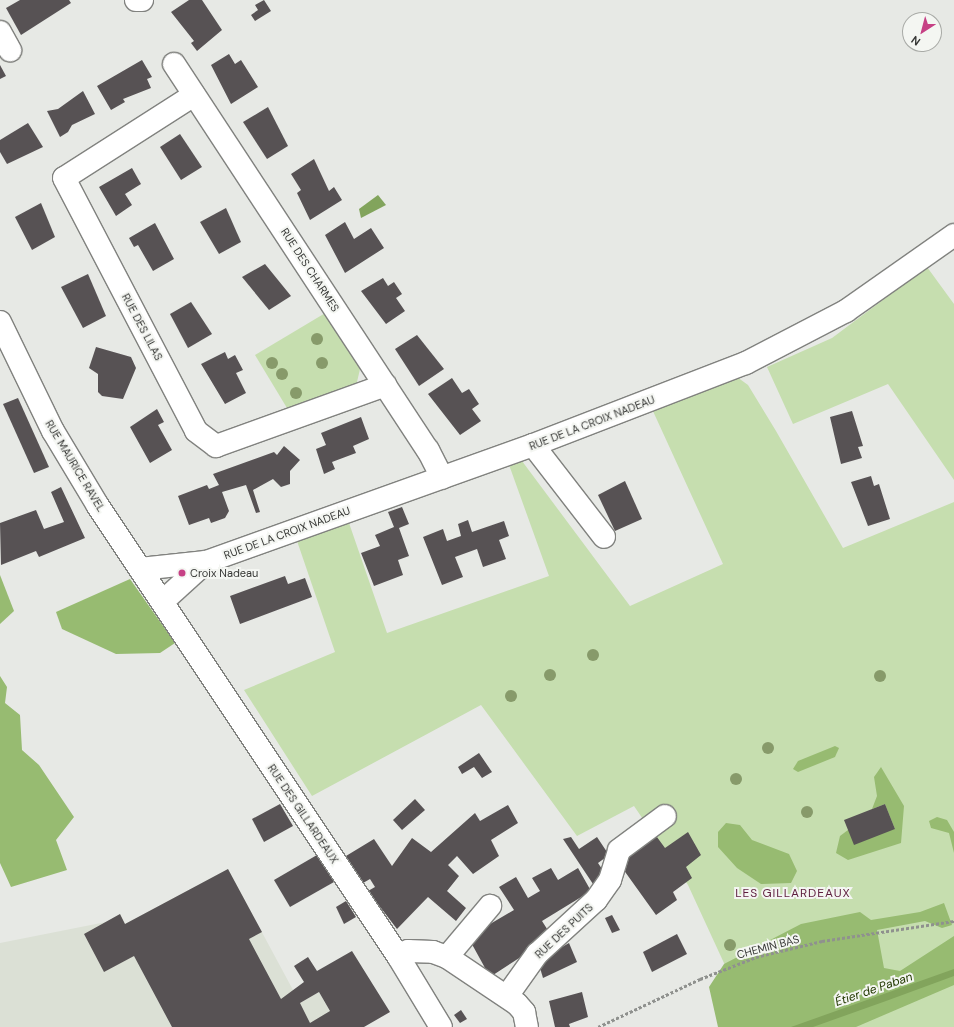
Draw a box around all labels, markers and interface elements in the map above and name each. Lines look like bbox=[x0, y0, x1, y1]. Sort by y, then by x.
north arrow bbox=[902, 12, 942, 52]
text: N bbox=[908, 33, 923, 49]
street label: RUE DES CHARMES bbox=[278, 226, 342, 314]
street label: RUE DES LILAS bbox=[119, 291, 165, 363]
street label: RUE DE LA CROIX NADEAU bbox=[527, 393, 657, 453]
street label: RUE MAURICE RAVEL bbox=[42, 418, 108, 514]
street label: RUE DE LA CROIX NADEAU bbox=[222, 504, 352, 562]
place label: Croix Nadeau bbox=[190, 566, 258, 580]
marker: Croix Nadeau bbox=[177, 568, 187, 578]
street label: RUE DES GILLARDEAUX bbox=[265, 762, 341, 866]
district label: LES GILLARDEAUX bbox=[735, 887, 851, 901]
street label: RUE DES PUITS bbox=[532, 901, 596, 961]
street label: CHEMIN BAS bbox=[735, 932, 801, 962]
water label: Étier de Paban bbox=[833, 970, 915, 1010]

